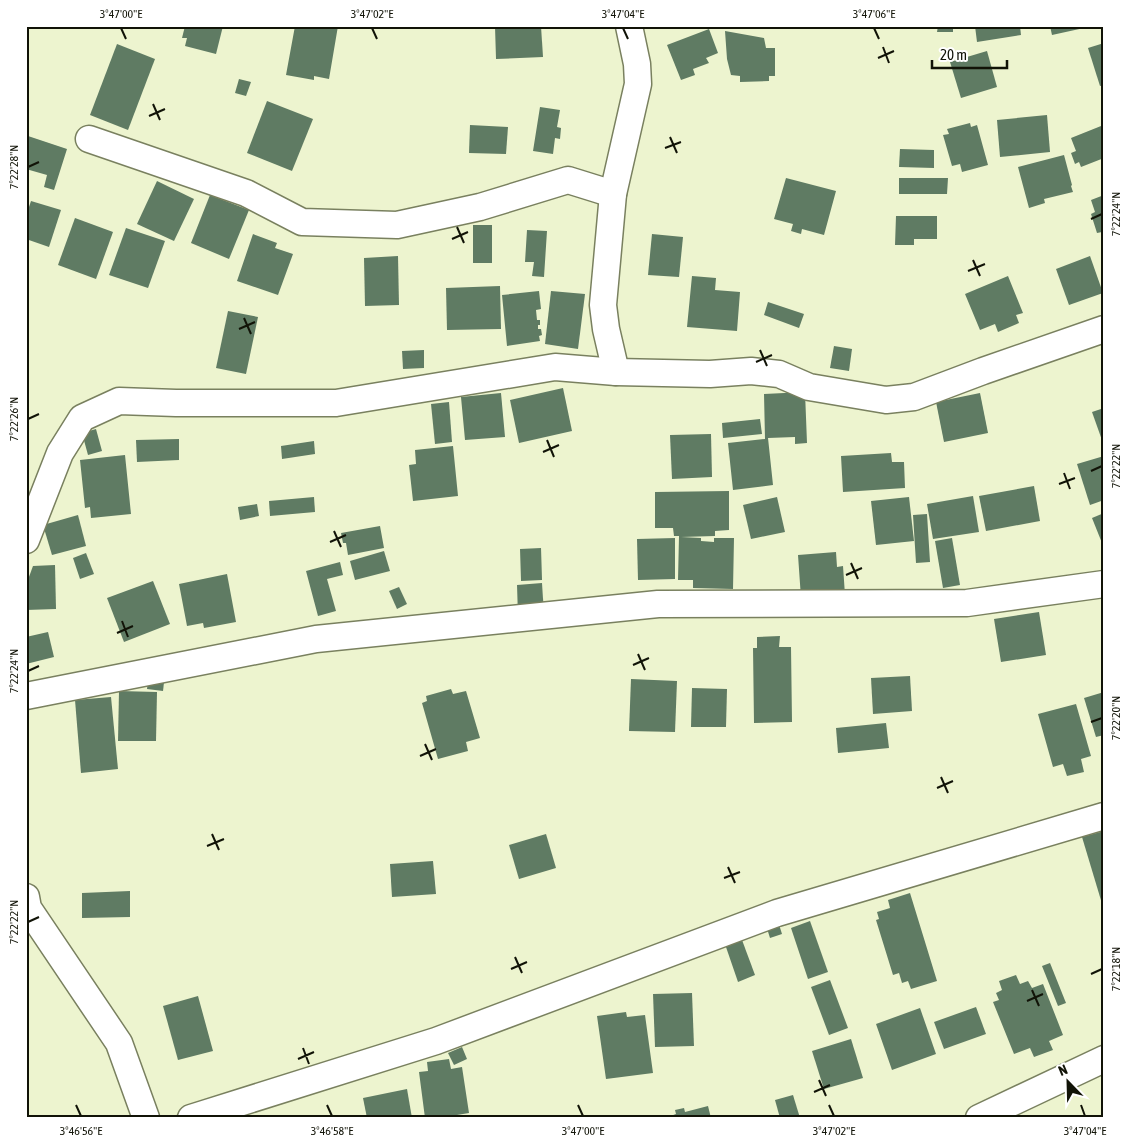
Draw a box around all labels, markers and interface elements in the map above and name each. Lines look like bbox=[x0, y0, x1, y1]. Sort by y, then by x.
text: 3°47'00"E bbox=[100, 7, 142, 21]
text: 3°47'02"E bbox=[351, 7, 393, 21]
text: 3°47'04"E bbox=[602, 7, 644, 21]
text: 3°47'06"E bbox=[853, 7, 895, 21]
scale bar bbox=[932, 38, 1008, 70]
text: 20 m bbox=[940, 46, 967, 63]
text: 7°22'28"N bbox=[7, 145, 21, 189]
text: 7°22'24"N bbox=[1109, 192, 1123, 236]
text: 7°22'26"N bbox=[7, 397, 21, 441]
text: 7°22'22"N bbox=[1109, 444, 1123, 488]
text: 7°22'24"N bbox=[7, 649, 21, 693]
text: 7°22'20"N bbox=[1109, 696, 1123, 740]
text: 7°22'22"N bbox=[7, 900, 21, 944]
text: 7°22'18"N bbox=[1109, 947, 1123, 991]
north arrow bbox=[1042, 1056, 1092, 1106]
text: N bbox=[1056, 1061, 1070, 1079]
text: 3°46'56"E bbox=[60, 1124, 102, 1138]
text: 3°46'58"E bbox=[311, 1124, 353, 1138]
text: 3°47'00"E bbox=[562, 1124, 604, 1138]
text: 3°47'02"E bbox=[813, 1124, 855, 1138]
text: 3°47'04"E bbox=[1064, 1124, 1106, 1138]

